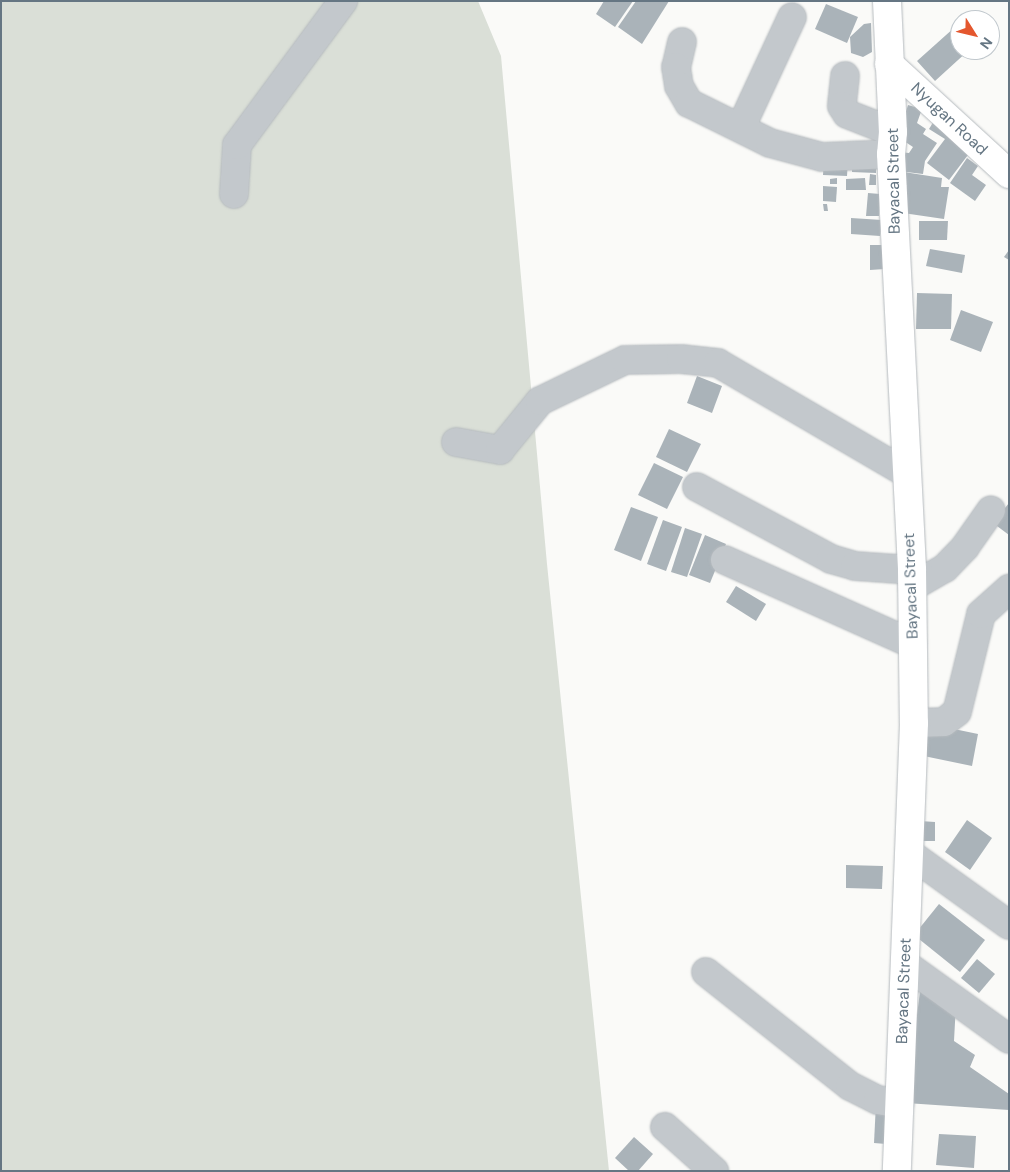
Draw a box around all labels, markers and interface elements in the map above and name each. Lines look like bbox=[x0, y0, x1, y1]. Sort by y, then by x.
north arrow bbox=[950, 10, 1000, 60]
text: N bbox=[976, 34, 997, 53]
street label: Nyugan Road bbox=[907, 79, 991, 159]
street label: Bayacal Street bbox=[883, 128, 905, 234]
street label: Bayacal Street bbox=[900, 533, 922, 639]
street label: Bayacal Street bbox=[893, 938, 915, 1044]

